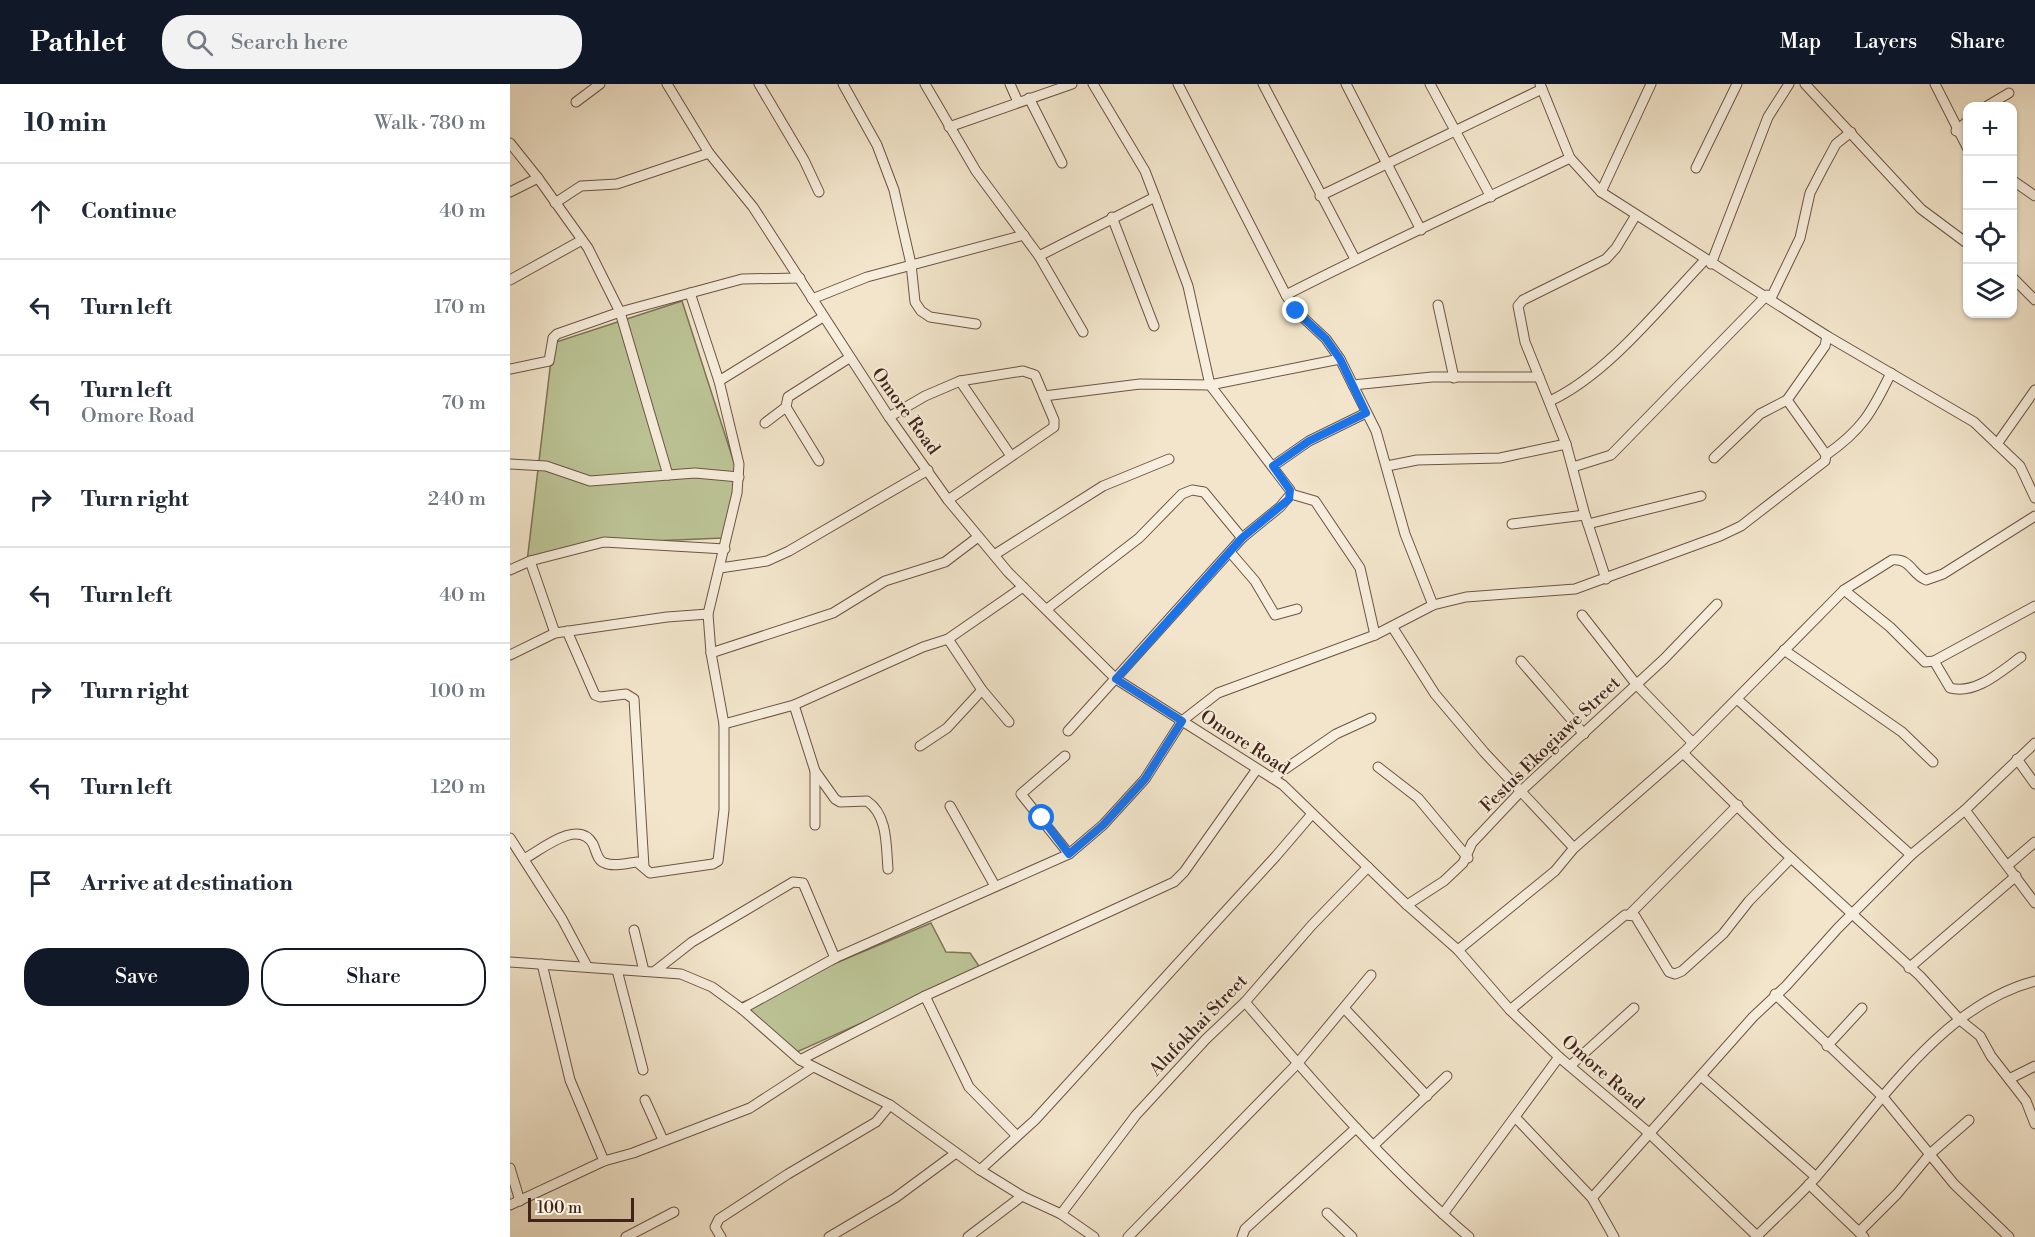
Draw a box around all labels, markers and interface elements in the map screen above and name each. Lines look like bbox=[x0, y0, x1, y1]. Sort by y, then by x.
search box bbox=[162, 15, 582, 69]
text: Pathlet bbox=[30, 25, 126, 60]
icon: search bbox=[183, 26, 216, 59]
text: Search here bbox=[231, 29, 348, 56]
text: Map bbox=[1780, 29, 1821, 55]
text: Layers bbox=[1854, 29, 1917, 55]
text: Share bbox=[1950, 29, 2005, 55]
map controls bbox=[1963, 102, 2017, 318]
button: + bbox=[1963, 102, 2017, 156]
text: 10 min bbox=[24, 107, 107, 139]
text: Walk · 780 m bbox=[374, 111, 486, 136]
button: − bbox=[1963, 156, 2017, 210]
icon: ahead bbox=[24, 195, 57, 228]
text: Continue bbox=[81, 198, 177, 225]
text: 40 m bbox=[439, 199, 486, 224]
button: locate bbox=[1963, 210, 2017, 264]
button: layers bbox=[1963, 264, 2017, 318]
icon: left bbox=[24, 291, 57, 324]
text: Turn left bbox=[81, 294, 172, 321]
text: 170 m bbox=[434, 295, 486, 320]
route end bbox=[1282, 297, 1308, 323]
street label: Omore Road bbox=[866, 363, 945, 460]
text: Turn left bbox=[81, 377, 172, 404]
icon: left bbox=[24, 387, 57, 420]
text: 70 m bbox=[442, 391, 486, 416]
text: Omore Road bbox=[81, 404, 194, 429]
icon: right bbox=[24, 483, 57, 516]
text: Turn right bbox=[81, 486, 189, 513]
text: 240 m bbox=[428, 487, 486, 512]
icon: left bbox=[24, 579, 57, 612]
text: Turn left bbox=[81, 582, 172, 609]
text: 40 m bbox=[439, 583, 486, 608]
street label: Festus Ekogiawe Street bbox=[1475, 671, 1626, 817]
icon: right bbox=[24, 675, 57, 708]
text: Turn right bbox=[81, 678, 189, 705]
text: 100 m bbox=[430, 679, 486, 704]
street label: Omore Road bbox=[1196, 705, 1294, 780]
icon: left bbox=[24, 771, 57, 804]
text: Turn left bbox=[81, 774, 172, 801]
text: 120 m bbox=[431, 775, 486, 800]
route start bbox=[1028, 804, 1054, 830]
icon: arrive bbox=[24, 867, 57, 900]
text: Arrive at destination bbox=[81, 870, 293, 897]
button: Save bbox=[24, 948, 249, 1006]
button: Share bbox=[261, 948, 486, 1006]
street label: Alufokhai Street bbox=[1144, 969, 1253, 1082]
street label: Omore Road bbox=[1557, 1030, 1649, 1115]
scale bar bbox=[528, 1195, 634, 1222]
text: 100 m bbox=[537, 1198, 582, 1218]

